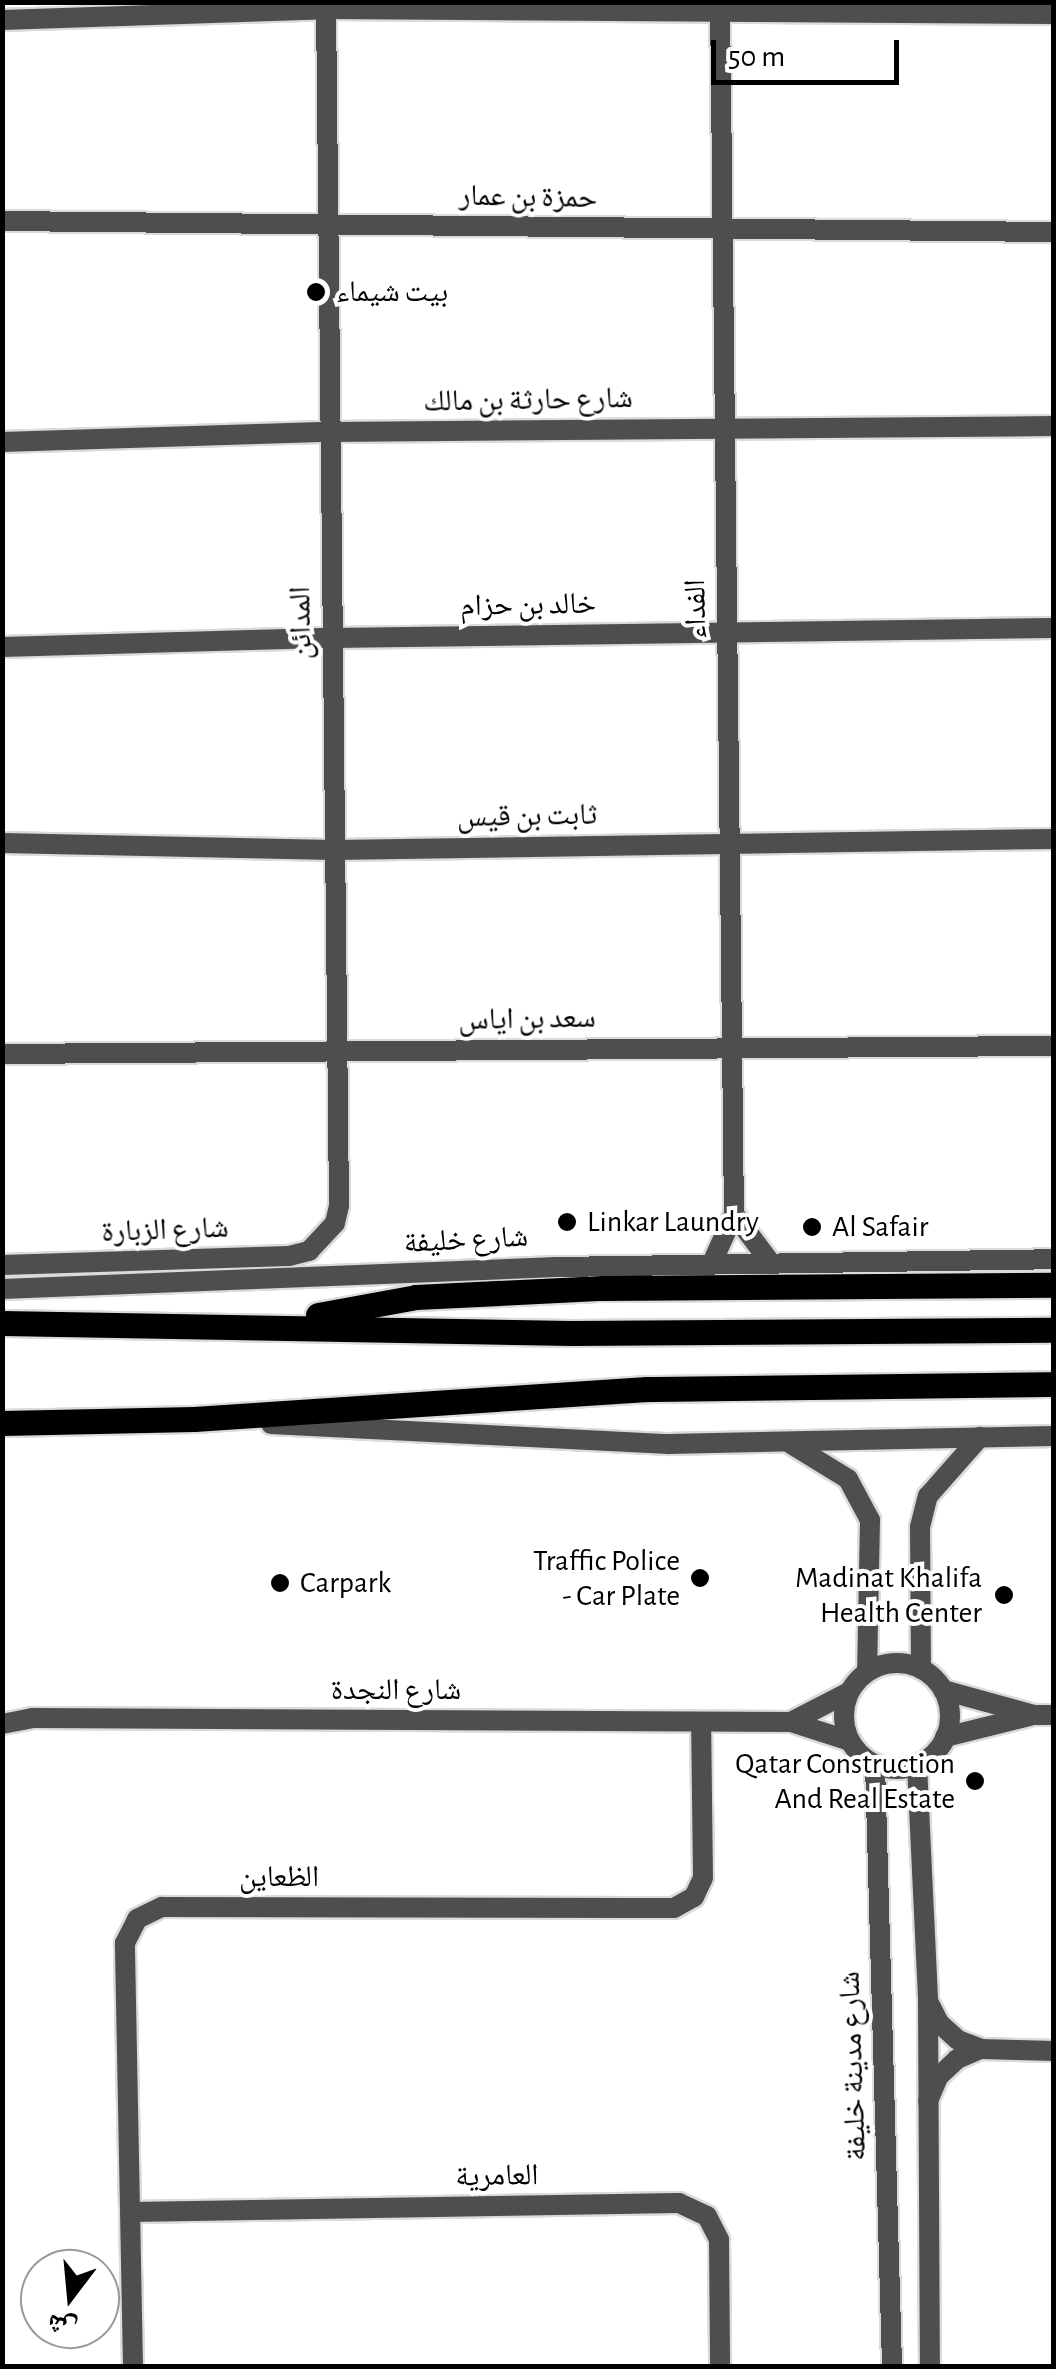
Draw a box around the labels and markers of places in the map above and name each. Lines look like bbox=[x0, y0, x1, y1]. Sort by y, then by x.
place label: بيت شيماء bbox=[336, 274, 448, 310]
marker: بيت شيماء bbox=[305, 281, 327, 303]
place label: Linkar Laundry bbox=[587, 1204, 759, 1240]
place label: Al Safair bbox=[832, 1209, 928, 1245]
marker: Linkar Laundry bbox=[556, 1211, 578, 1233]
marker: Al Safair bbox=[801, 1216, 823, 1238]
place label: Traffic Police - Car Plate bbox=[533, 1543, 680, 1614]
place label: Madinat Khalifa Health Center bbox=[795, 1560, 982, 1630]
place label: Carpark bbox=[300, 1565, 391, 1601]
marker: Traffic Police - Car Plate bbox=[689, 1567, 711, 1589]
marker: Carpark bbox=[269, 1572, 291, 1594]
marker: Madinat Khalifa Health Center bbox=[991, 1582, 1017, 1608]
place label: Qatar Construction And Real Estate bbox=[735, 1746, 955, 1816]
marker: Qatar Construction And Real Estate bbox=[964, 1770, 986, 1792]

